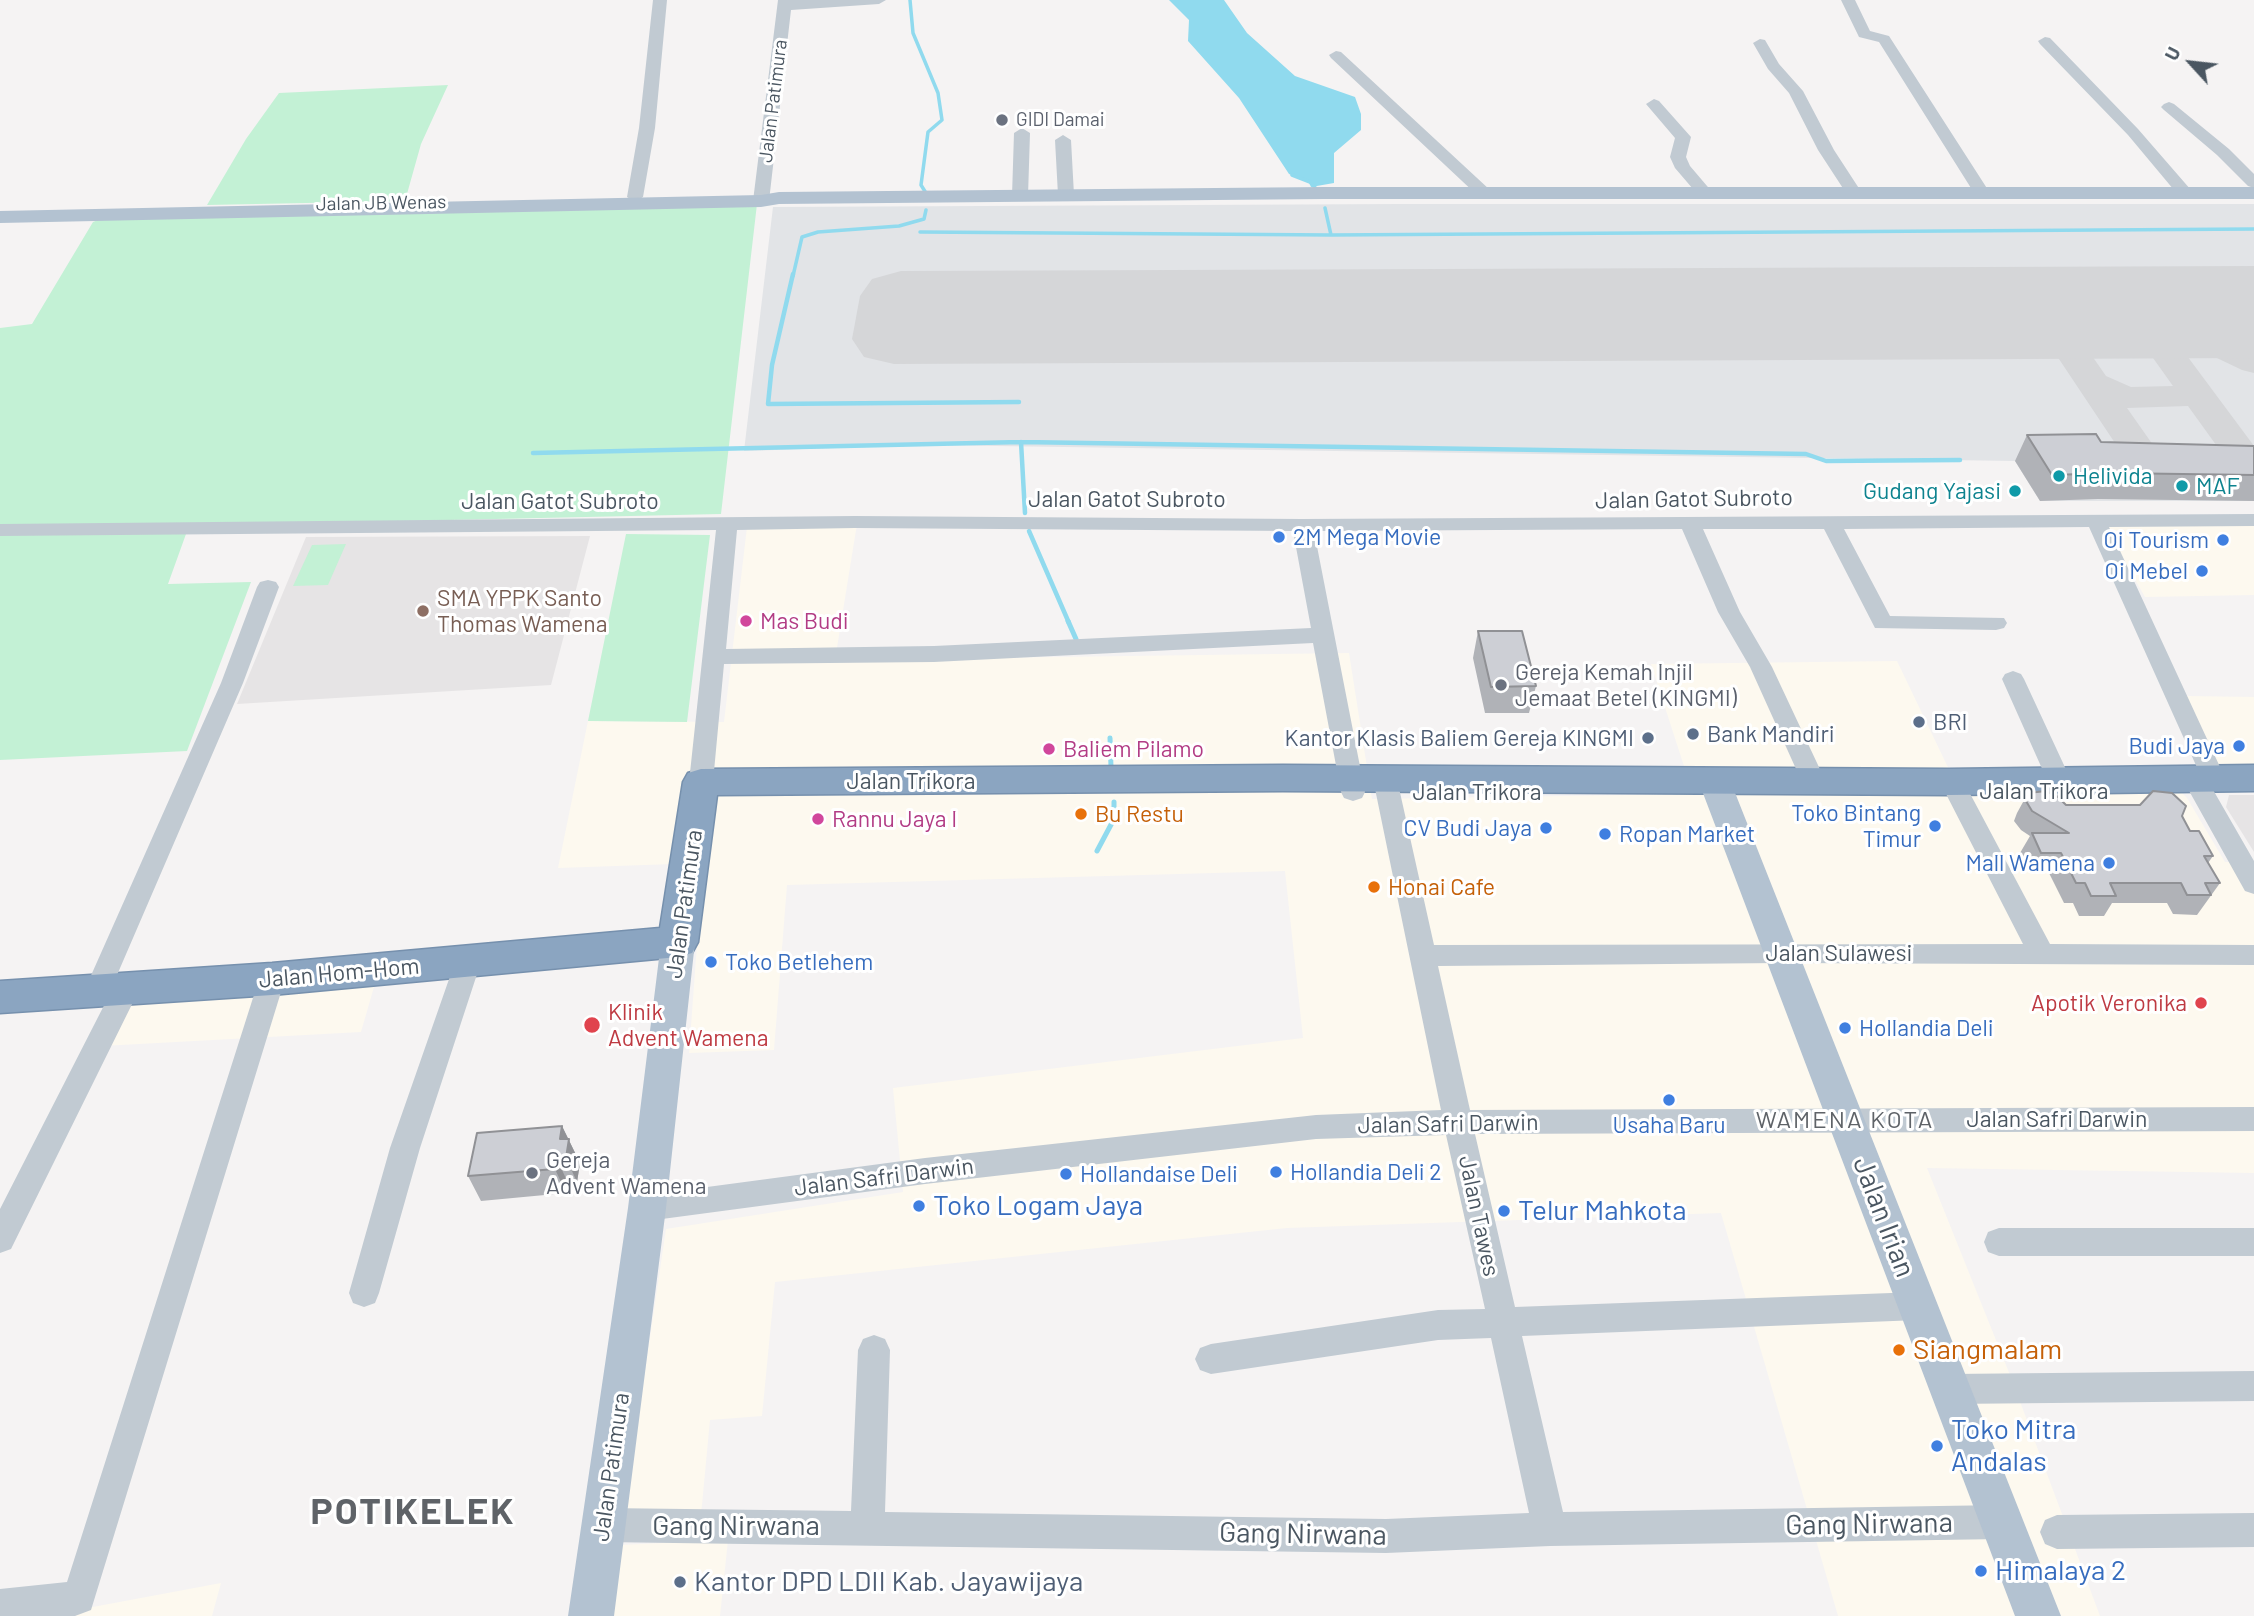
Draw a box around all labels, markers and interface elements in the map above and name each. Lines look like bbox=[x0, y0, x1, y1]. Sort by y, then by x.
north arrow bbox=[2156, 28, 2226, 98]
street label: Jalan Patimura bbox=[754, 38, 792, 164]
text: U bbox=[2159, 43, 2185, 64]
place label: GIDI Damai bbox=[1016, 109, 1105, 131]
marker: GIDI Damai bbox=[994, 112, 1010, 128]
street label: Jalan JB Wenas bbox=[316, 190, 446, 216]
place label: Helivida bbox=[2073, 462, 2153, 490]
marker: Helivida bbox=[2051, 468, 2067, 484]
place label: MAF bbox=[2196, 472, 2239, 500]
place label: Gudang Yajasi bbox=[1863, 477, 2001, 505]
marker: MAF bbox=[2174, 478, 2190, 494]
street label: Jalan Gatot Subroto bbox=[1595, 483, 1793, 515]
marker: Gudang Yajasi bbox=[2007, 483, 2023, 499]
street label: Jalan Gatot Subroto bbox=[1028, 485, 1226, 513]
street label: Jalan Gatot Subroto bbox=[461, 487, 659, 515]
place label: 2M Mega Movie bbox=[1293, 523, 1441, 551]
place label: Oi Tourism bbox=[2104, 526, 2209, 554]
marker: 2M Mega Movie bbox=[1271, 529, 1287, 545]
marker: Oi Tourism bbox=[2215, 532, 2231, 548]
place label: Oi Mebel bbox=[2105, 557, 2188, 585]
marker: Oi Mebel bbox=[2194, 563, 2210, 579]
place label: SMA YPPK Santo Thomas Wamena bbox=[437, 584, 607, 638]
marker: SMA YPPK Santo Thomas Wamena bbox=[415, 603, 431, 619]
place label: Mas Budi bbox=[760, 607, 849, 635]
marker: Mas Budi bbox=[738, 613, 754, 629]
place label: Gereja Kemah Injil Jemaat Betel (KINGMI) bbox=[1515, 658, 1737, 712]
marker: Gereja Kemah Injil Jemaat Betel (KINGMI) bbox=[1493, 677, 1509, 693]
place label: BRI bbox=[1933, 708, 1967, 736]
marker: BRI bbox=[1911, 714, 1927, 730]
place label: Bank Mandiri bbox=[1707, 720, 1835, 748]
place label: Kantor Klasis Baliem Gereja KINGMI bbox=[1285, 724, 1634, 752]
marker: Bank Mandiri bbox=[1685, 726, 1701, 742]
marker: Kantor Klasis Baliem Gereja KINGMI bbox=[1640, 730, 1656, 746]
place label: Budi Jaya bbox=[2129, 732, 2225, 760]
place label: Baliem Pilamo bbox=[1063, 735, 1204, 763]
marker: Budi Jaya bbox=[2231, 738, 2247, 754]
marker: Baliem Pilamo bbox=[1041, 741, 1057, 757]
street label: Jalan Trikora bbox=[847, 767, 975, 795]
street label: Jalan Trikora bbox=[1980, 777, 2108, 805]
street label: Jalan Trikora bbox=[1413, 778, 1541, 806]
place label: Toko Bintang Timur bbox=[1791, 799, 1921, 853]
place label: Bu Restu bbox=[1095, 800, 1184, 828]
place label: Rannu Jaya I bbox=[832, 805, 957, 833]
marker: Bu Restu bbox=[1073, 806, 1089, 822]
marker: Rannu Jaya I bbox=[810, 811, 826, 827]
place label: CV Budi Jaya bbox=[1404, 814, 1532, 842]
marker: Toko Bintang Timur bbox=[1927, 818, 1943, 834]
marker: CV Budi Jaya bbox=[1538, 820, 1554, 836]
place label: Ropan Market bbox=[1619, 820, 1755, 848]
marker: Ropan Market bbox=[1597, 826, 1613, 842]
street label: Jalan Patimura bbox=[660, 828, 708, 980]
place label: Mall Wamena bbox=[1966, 849, 2095, 877]
marker: Mall Wamena bbox=[2101, 855, 2117, 871]
place label: Honai Cafe bbox=[1388, 873, 1495, 901]
marker: Honai Cafe bbox=[1366, 879, 1382, 895]
street label: Jalan Sulawesi bbox=[1766, 939, 1912, 967]
place label: Toko Betlehem bbox=[725, 948, 873, 976]
street label: Jalan Hom-Hom bbox=[258, 952, 420, 994]
marker: Toko Betlehem bbox=[703, 954, 719, 970]
place label: Apotik Veronika bbox=[2031, 989, 2187, 1017]
marker: Apotik Veronika bbox=[2193, 995, 2209, 1011]
place label: Klinik Advent Wamena bbox=[608, 998, 768, 1052]
place label: Hollandia Deli bbox=[1859, 1014, 1994, 1042]
marker: Klinik Advent Wamena bbox=[582, 1015, 602, 1035]
marker: Hollandia Deli bbox=[1837, 1020, 1853, 1036]
marker: Usaha Baru bbox=[1661, 1092, 1677, 1108]
street label: Jalan Safri Darwin bbox=[1967, 1105, 2147, 1133]
district label: WAMENA KOTA bbox=[1757, 1106, 1933, 1134]
street label: Jalan Safri Darwin bbox=[1357, 1109, 1539, 1139]
place label: Usaha Baru bbox=[1612, 1111, 1726, 1139]
place label: Gereja Advent Wamena bbox=[546, 1146, 706, 1200]
street label: Jalan Safri Darwin bbox=[793, 1152, 975, 1202]
street label: Jalan Irian bbox=[1846, 1152, 1922, 1282]
street label: Jalan Tawes bbox=[1453, 1153, 1505, 1279]
place label: Hollandia Deli 2 bbox=[1290, 1158, 1441, 1186]
place label: Hollandaise Deli bbox=[1080, 1160, 1238, 1188]
marker: Hollandia Deli 2 bbox=[1268, 1164, 1284, 1180]
marker: Gereja Advent Wamena bbox=[524, 1165, 540, 1181]
marker: Hollandaise Deli bbox=[1058, 1166, 1074, 1182]
place label: Toko Logam Jaya bbox=[933, 1189, 1143, 1223]
place label: Telur Mahkota bbox=[1518, 1194, 1687, 1228]
marker: Toko Logam Jaya bbox=[911, 1198, 927, 1214]
marker: Telur Mahkota bbox=[1496, 1203, 1512, 1219]
place label: Siangmalam bbox=[1913, 1333, 2062, 1367]
marker: Siangmalam bbox=[1891, 1342, 1907, 1358]
street label: Jalan Patimura bbox=[587, 1391, 635, 1543]
place label: Toko Mitra Andalas bbox=[1951, 1413, 2076, 1479]
marker: Toko Mitra Andalas bbox=[1929, 1438, 1945, 1454]
district label: POTIKELEK bbox=[312, 1490, 514, 1534]
street label: Gang Nirwana bbox=[1785, 1506, 1953, 1542]
street label: Gang Nirwana bbox=[652, 1509, 820, 1543]
street label: Gang Nirwana bbox=[1219, 1516, 1387, 1552]
place label: Himalaya 2 bbox=[1995, 1554, 2126, 1588]
marker: Himalaya 2 bbox=[1973, 1563, 1989, 1579]
place label: Kantor DPD LDII Kab. Jayawijaya bbox=[694, 1565, 1083, 1599]
marker: Kantor DPD LDII Kab. Jayawijaya bbox=[672, 1574, 688, 1590]

